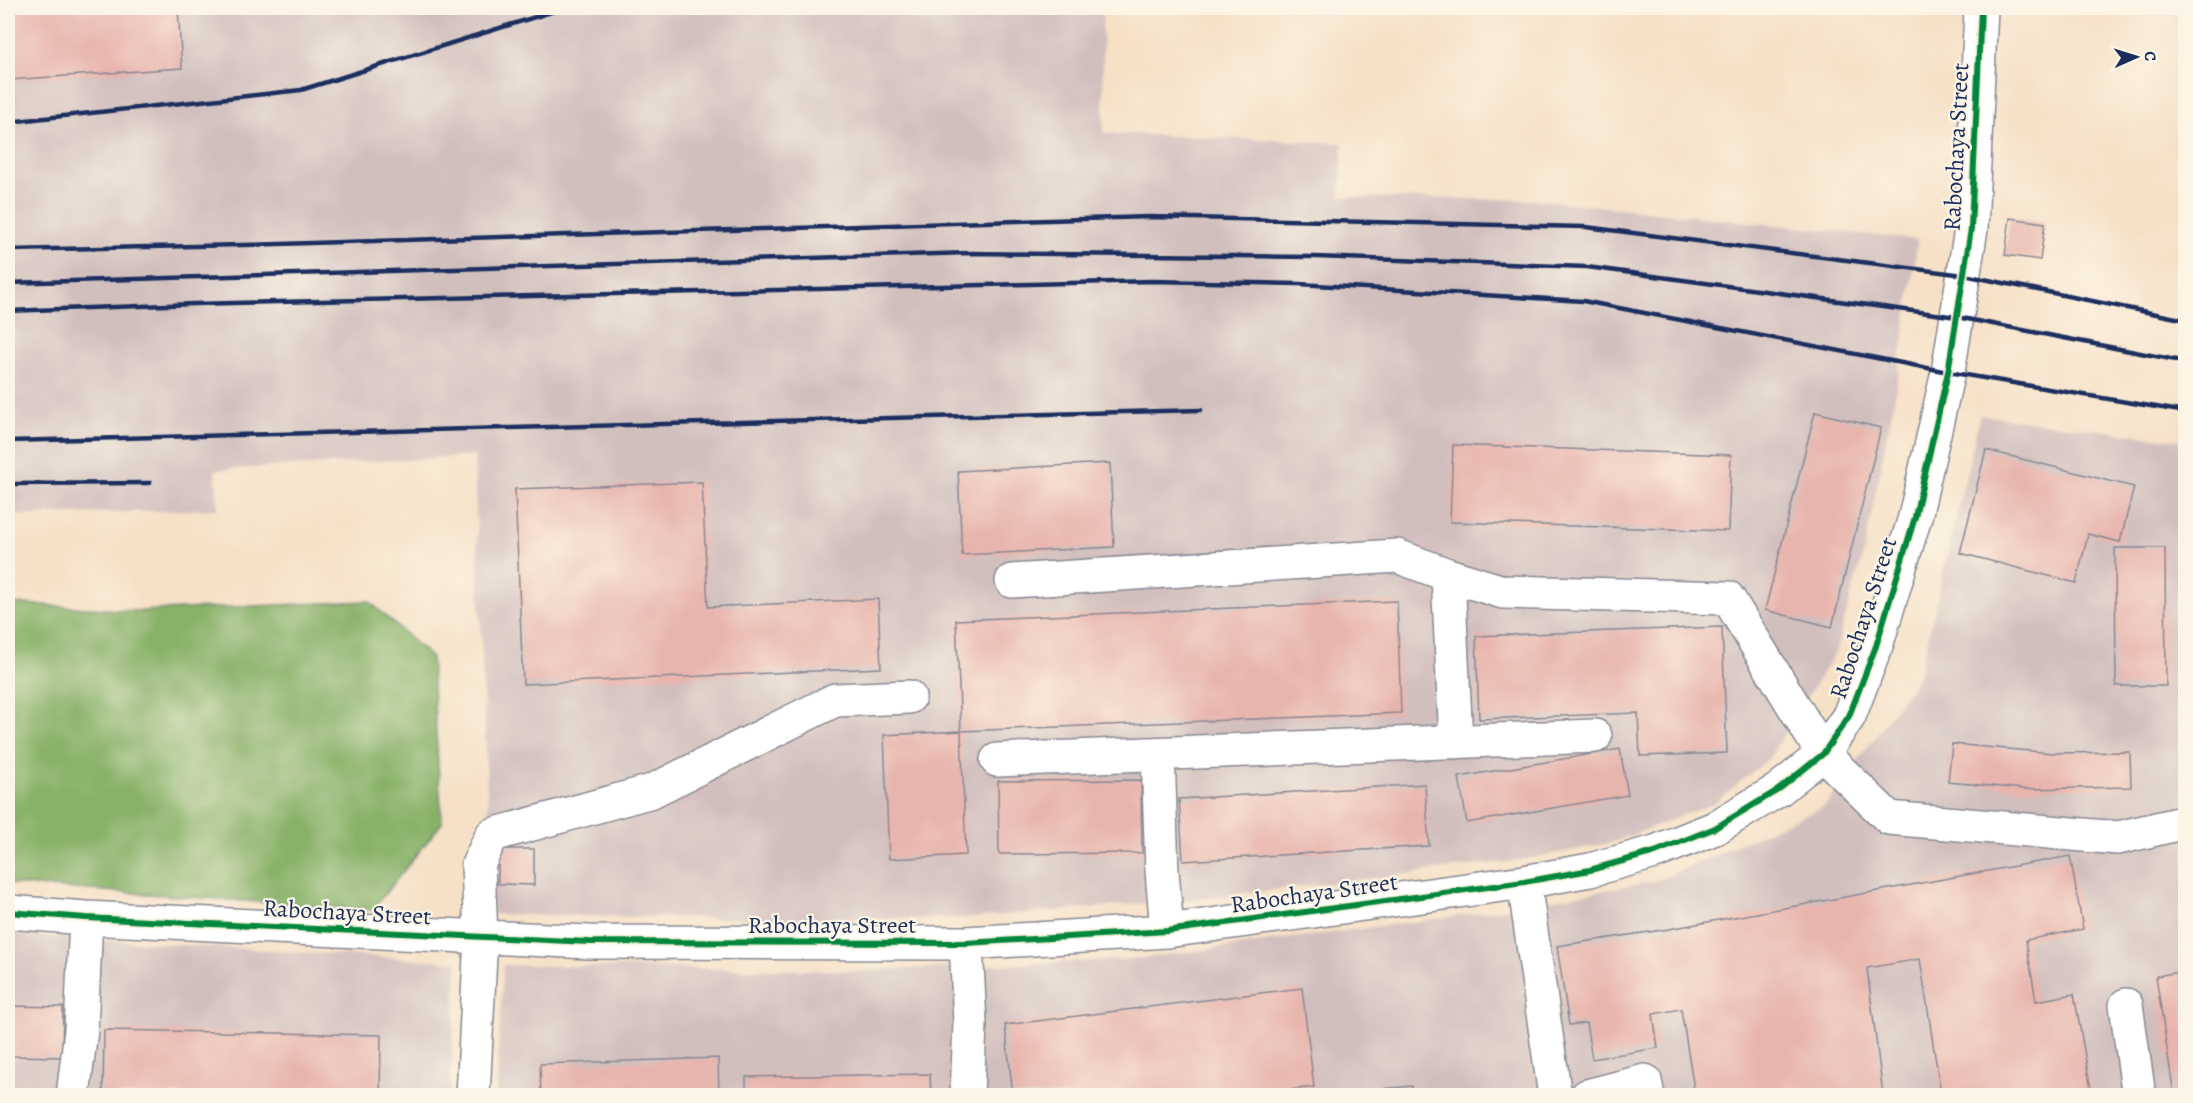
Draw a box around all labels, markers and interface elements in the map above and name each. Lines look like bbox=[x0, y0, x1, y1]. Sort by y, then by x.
north arrow bbox=[2106, 27, 2166, 87]
text: С bbox=[2139, 51, 2161, 62]
street label: Rabochaya Street bbox=[1936, 62, 1976, 232]
street label: Rabochaya Street bbox=[1822, 533, 1904, 703]
street label: Rabochaya Street bbox=[1228, 865, 1400, 921]
street label: Rabochaya Street bbox=[262, 892, 432, 932]
street label: Rabochaya Street bbox=[748, 909, 916, 941]

